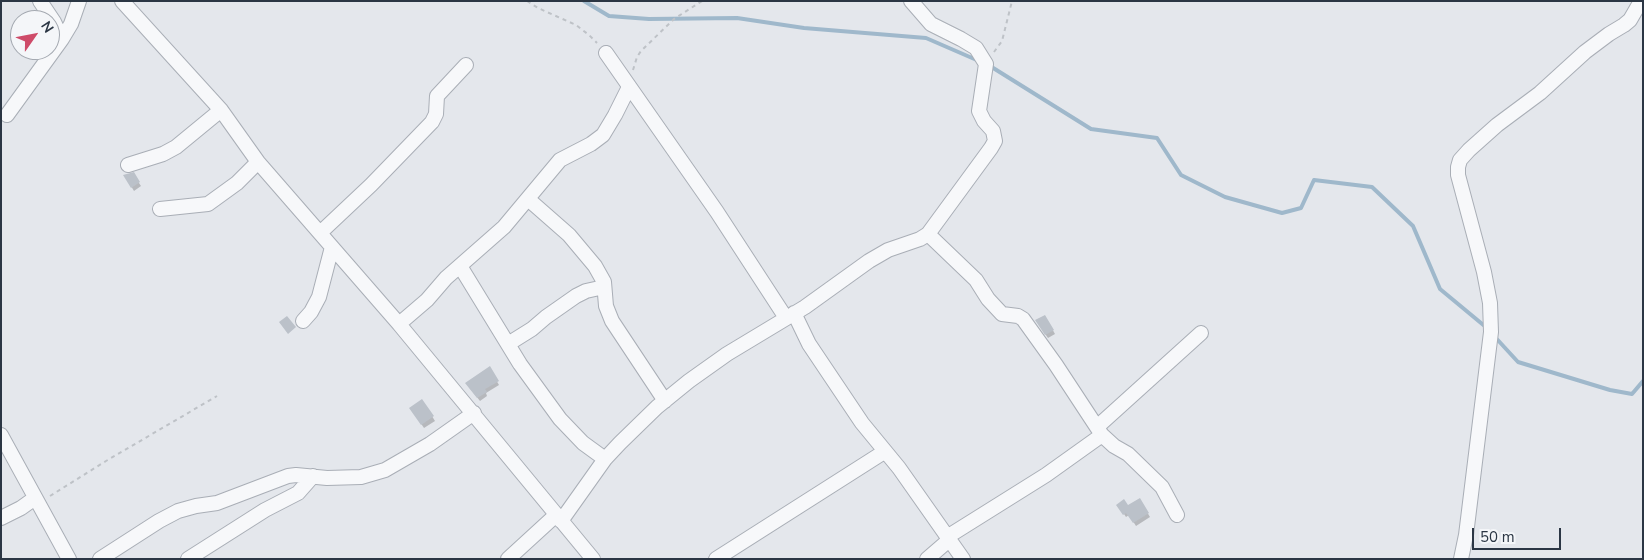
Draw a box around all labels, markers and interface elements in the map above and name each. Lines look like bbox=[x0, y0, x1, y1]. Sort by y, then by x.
north arrow bbox=[10, 10, 60, 60]
text: N bbox=[36, 18, 58, 37]
scale bar bbox=[1474, 518, 1563, 550]
text: 50 m bbox=[1480, 527, 1515, 547]

